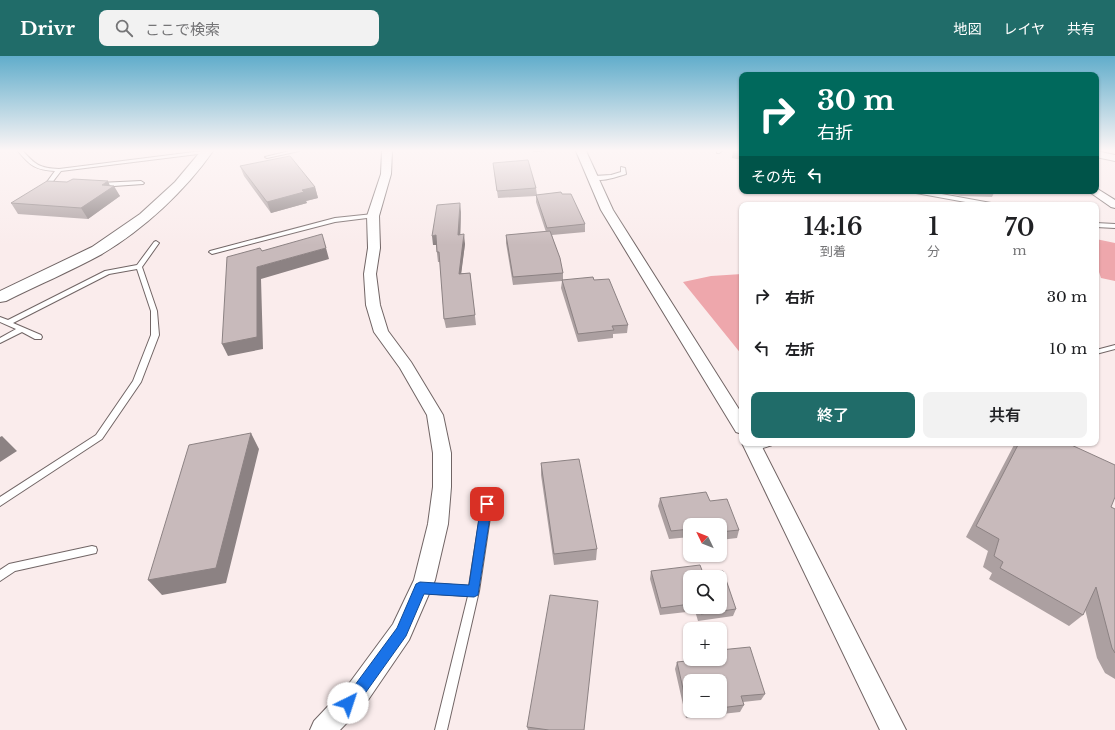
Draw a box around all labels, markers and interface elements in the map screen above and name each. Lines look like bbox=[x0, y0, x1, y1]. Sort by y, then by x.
search box bbox=[99, 10, 379, 46]
text: Drivr bbox=[20, 17, 75, 40]
icon: search bbox=[113, 17, 135, 39]
text: ここで検索 bbox=[145, 20, 220, 39]
text: 地図 bbox=[953, 20, 981, 38]
text: レイヤ bbox=[1003, 20, 1045, 38]
text: 共有 bbox=[1067, 20, 1095, 38]
text: 30 m bbox=[817, 83, 894, 118]
icon: right bbox=[751, 88, 803, 140]
text: 右折 bbox=[817, 122, 853, 144]
icon: left bbox=[804, 164, 826, 186]
text: その先 bbox=[751, 167, 796, 186]
text: 14:16 bbox=[803, 212, 863, 241]
text: 1 bbox=[928, 212, 939, 241]
text: 70 bbox=[1004, 213, 1035, 242]
text: m bbox=[1013, 242, 1026, 259]
text: 到着 bbox=[820, 243, 846, 260]
text: 分 bbox=[927, 243, 940, 260]
icon: right bbox=[751, 285, 773, 307]
text: 30 m bbox=[1047, 287, 1087, 306]
text: 右折 bbox=[785, 288, 815, 307]
icon: left bbox=[751, 337, 773, 359]
text: 10 m bbox=[1049, 339, 1087, 358]
text: 左折 bbox=[785, 340, 815, 359]
button: 終了 bbox=[751, 392, 915, 438]
button: 共有 bbox=[923, 392, 1087, 438]
pin bbox=[470, 487, 504, 521]
icon: arrive bbox=[476, 493, 498, 515]
north arrow bbox=[683, 518, 727, 562]
map controls bbox=[683, 518, 727, 718]
button: search bbox=[683, 570, 727, 614]
button: + bbox=[683, 622, 727, 666]
button: − bbox=[683, 674, 727, 718]
position arrow bbox=[327, 682, 369, 724]

